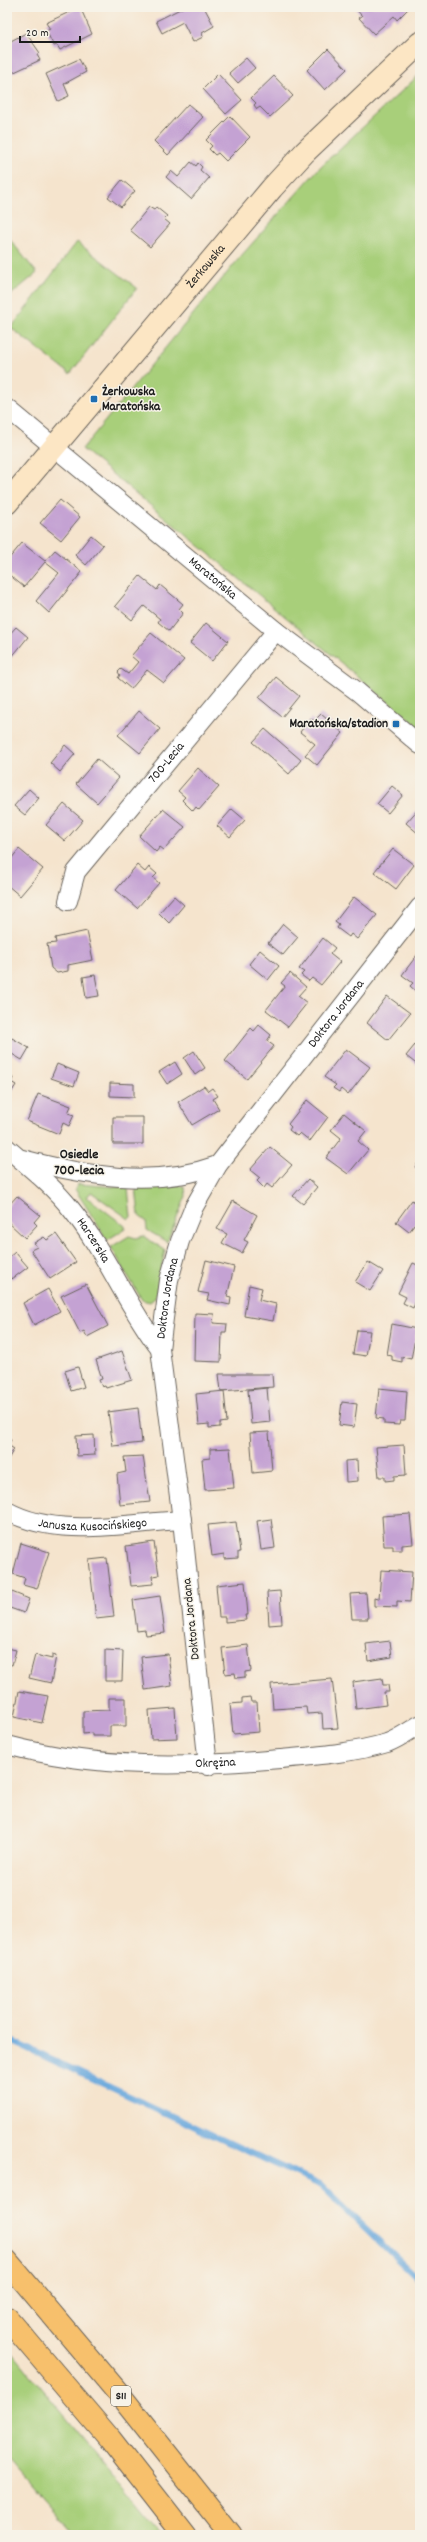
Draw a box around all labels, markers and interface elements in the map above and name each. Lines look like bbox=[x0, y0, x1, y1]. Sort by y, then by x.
scale bar bbox=[20, 18, 80, 44]
text: 20 m bbox=[26, 25, 49, 42]
street label: Żerkowska bbox=[182, 240, 231, 293]
place label: Żerkowska Maratońska bbox=[102, 383, 161, 417]
marker: Żerkowska Maratońska bbox=[89, 394, 99, 404]
street label: Maratońska bbox=[184, 553, 242, 605]
place label: Maratońska/stadion bbox=[290, 715, 388, 734]
marker: Maratońska/stadion bbox=[391, 719, 401, 729]
street label: 700-Lecia bbox=[144, 737, 190, 787]
street label: Doktora Jordana bbox=[304, 975, 370, 1052]
district label: Osiedle 700-lecia bbox=[54, 1145, 105, 1181]
street label: Harcerska bbox=[71, 1214, 115, 1267]
street label: Doktora Jordana bbox=[152, 1255, 185, 1340]
street label: Janusza Kusocińskiego bbox=[36, 1513, 148, 1537]
street label: Doktora Jordana bbox=[178, 1576, 206, 1661]
street label: Okrężna bbox=[195, 1753, 237, 1774]
road number: S11 bbox=[111, 2386, 131, 2406]

